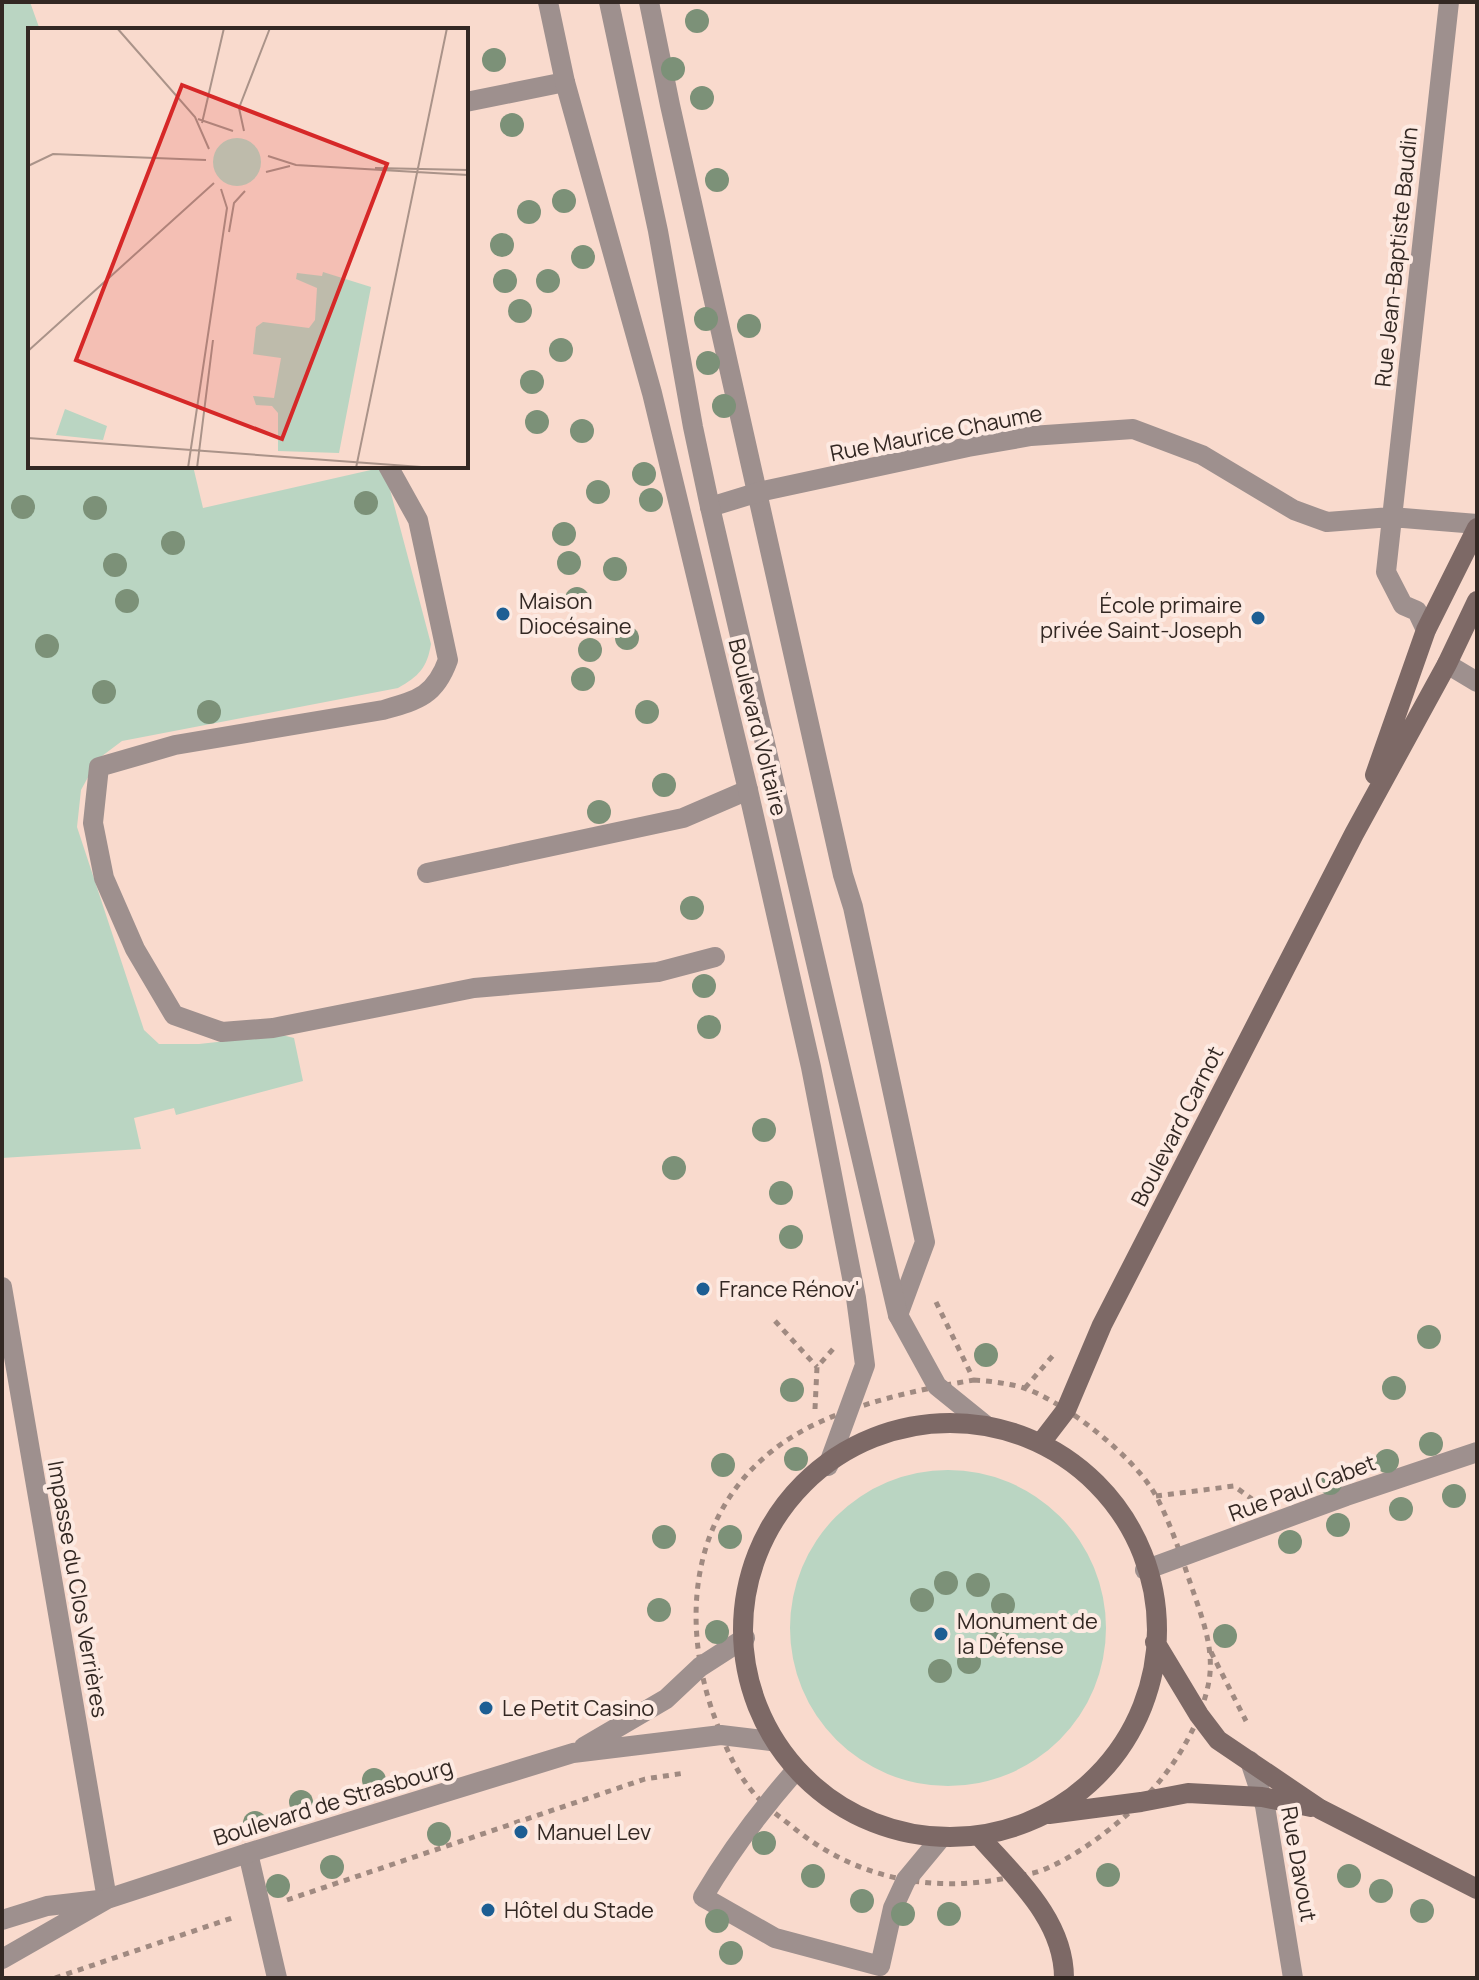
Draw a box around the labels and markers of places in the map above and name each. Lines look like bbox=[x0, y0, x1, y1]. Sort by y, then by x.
place label: Maison Diocésaine bbox=[519, 586, 632, 641]
place label: École primaire privée Saint-Joseph bbox=[1040, 590, 1242, 645]
marker: Maison Diocésaine bbox=[494, 605, 512, 623]
marker: École primaire privée Saint-Joseph bbox=[1249, 609, 1267, 627]
place label: France Rénov' bbox=[719, 1274, 860, 1304]
marker: France Rénov' bbox=[694, 1280, 712, 1298]
place label: Monument de la Défense bbox=[957, 1606, 1098, 1661]
marker: Monument de la Défense bbox=[932, 1625, 950, 1643]
place label: Le Petit Casino bbox=[502, 1693, 654, 1723]
marker: Le Petit Casino bbox=[477, 1699, 495, 1717]
place label: Manuel Lev bbox=[537, 1817, 651, 1847]
marker: Manuel Lev bbox=[512, 1823, 530, 1841]
place label: Hôtel du Stade bbox=[504, 1895, 654, 1925]
marker: Hôtel du Stade bbox=[479, 1901, 497, 1919]

